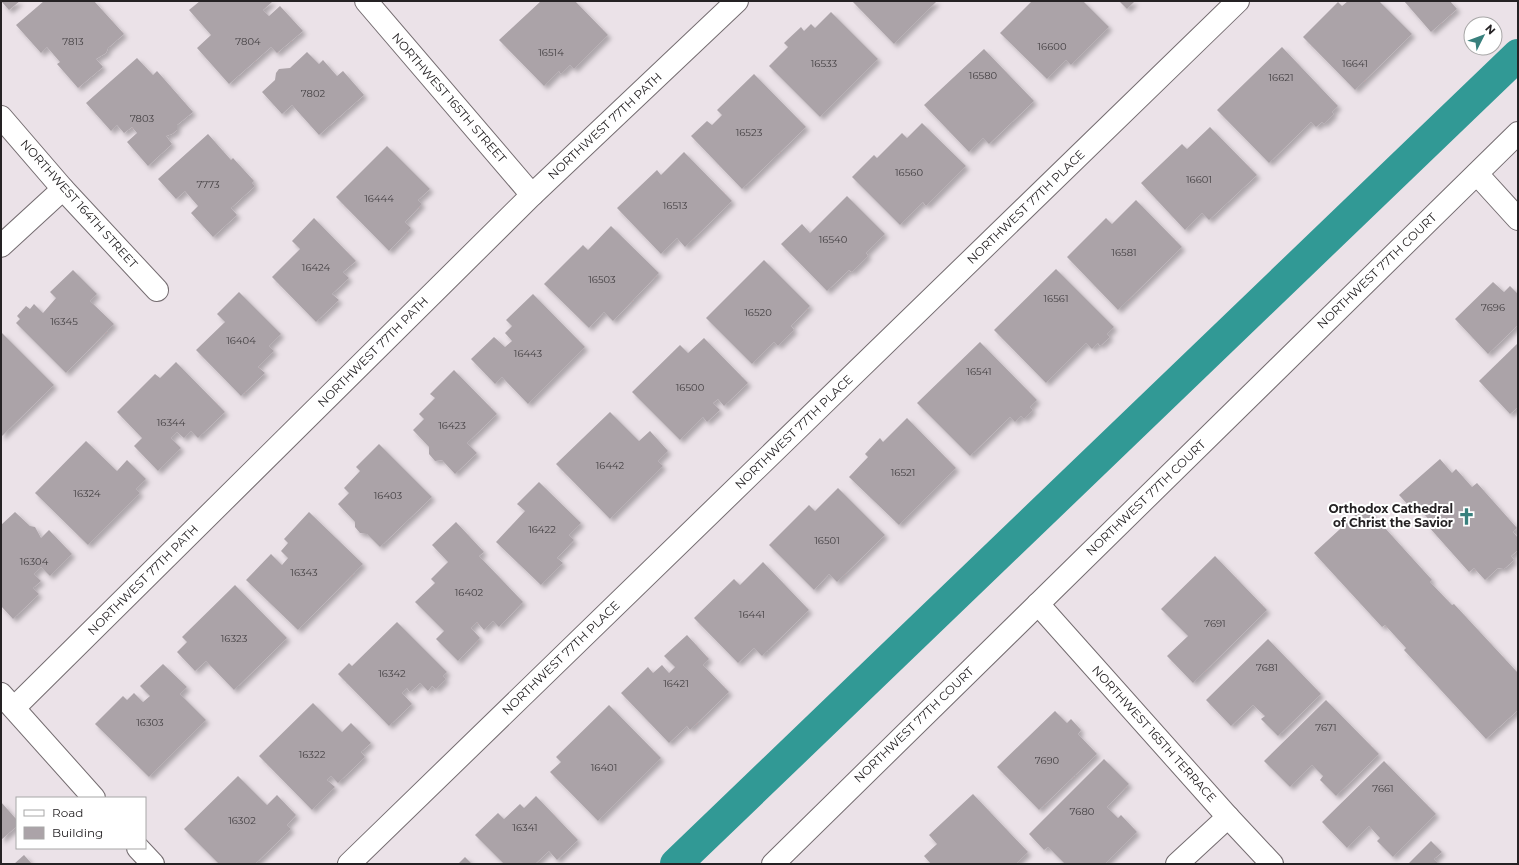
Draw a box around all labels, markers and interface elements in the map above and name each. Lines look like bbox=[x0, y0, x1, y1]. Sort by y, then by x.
north arrow bbox=[1463, 16, 1503, 56]
text: N bbox=[1482, 21, 1499, 37]
street label: NORTHWEST 165TH STREET bbox=[389, 30, 510, 166]
house number: 7813 bbox=[62, 35, 84, 48]
house number: 7804 bbox=[235, 35, 261, 48]
house number: 16600 bbox=[1037, 40, 1067, 53]
house number: 16514 bbox=[538, 46, 564, 59]
house number: 16533 bbox=[811, 57, 838, 70]
house number: 16641 bbox=[1342, 57, 1368, 70]
street label: NORTHWEST 77TH PATH bbox=[545, 69, 665, 182]
house number: 16580 bbox=[969, 69, 998, 82]
house number: 16621 bbox=[1268, 71, 1294, 84]
house number: 7802 bbox=[301, 87, 326, 100]
house number: 7803 bbox=[130, 112, 154, 125]
house number: 16523 bbox=[736, 126, 763, 139]
street label: NORTHWEST 164TH STREET bbox=[18, 136, 141, 271]
street label: NORTHWEST 77TH PLACE bbox=[964, 146, 1088, 267]
house number: 16560 bbox=[895, 166, 923, 179]
house number: 16601 bbox=[1186, 173, 1212, 186]
house number: 7773 bbox=[196, 178, 220, 191]
house number: 16444 bbox=[364, 192, 394, 205]
house number: 16513 bbox=[663, 199, 688, 212]
street label: NORTHWEST 77TH COURT bbox=[1314, 209, 1440, 332]
house number: 16540 bbox=[819, 233, 848, 246]
house number: 16581 bbox=[1111, 246, 1137, 259]
house number: 16424 bbox=[302, 261, 331, 274]
house number: 16503 bbox=[588, 273, 616, 286]
house number: 16561 bbox=[1043, 292, 1069, 305]
street label: NORTHWEST 77TH PATH bbox=[314, 293, 431, 410]
house number: 7696 bbox=[1481, 301, 1505, 314]
house number: 16520 bbox=[744, 306, 772, 319]
house number: 16345 bbox=[50, 315, 78, 328]
house number: 16404 bbox=[226, 334, 256, 347]
house number: 16443 bbox=[514, 347, 543, 360]
house number: 16541 bbox=[966, 365, 992, 378]
street label: NORTHWEST 77TH PLACE bbox=[732, 371, 856, 492]
house number: 16500 bbox=[676, 381, 705, 394]
house number: 16344 bbox=[157, 416, 186, 429]
house number: 16423 bbox=[438, 419, 466, 432]
street label: NORTHWEST 77TH COURT bbox=[1083, 436, 1209, 559]
house number: 16442 bbox=[596, 459, 625, 472]
house number: 16521 bbox=[891, 466, 915, 479]
house number: 16324 bbox=[73, 487, 101, 500]
house number: 16403 bbox=[374, 489, 403, 502]
place label: Orthodox Cathedral of Christ the Savior bbox=[1328, 501, 1453, 530]
church icon: Orthodox Cathedral of Christ the Savior bbox=[1456, 506, 1476, 526]
street label: NORTHWEST 77TH PATH bbox=[84, 521, 201, 638]
house number: 16422 bbox=[528, 523, 556, 536]
house number: 16501 bbox=[814, 534, 840, 547]
house number: 16304 bbox=[20, 555, 49, 568]
house number: 16343 bbox=[290, 566, 318, 579]
house number: 16402 bbox=[455, 586, 484, 599]
street label: NORTHWEST 77TH PLACE bbox=[499, 597, 623, 718]
house number: 16441 bbox=[739, 608, 765, 621]
house number: 7691 bbox=[1204, 617, 1226, 630]
house number: 16323 bbox=[221, 632, 248, 645]
house number: 7681 bbox=[1256, 661, 1278, 674]
street label: NORTHWEST 165TH TERRACE bbox=[1089, 662, 1220, 805]
street label: NORTHWEST 77TH COURT bbox=[851, 663, 977, 786]
house number: 16342 bbox=[378, 667, 406, 680]
house number: 16421 bbox=[663, 677, 689, 690]
house number: 16303 bbox=[136, 716, 164, 729]
house number: 7671 bbox=[1315, 721, 1337, 734]
house number: 16322 bbox=[299, 748, 326, 761]
house number: 7690 bbox=[1035, 754, 1060, 767]
house number: 16401 bbox=[591, 761, 617, 774]
house number: 7661 bbox=[1372, 782, 1394, 795]
legend bbox=[16, 797, 146, 849]
text: Road bbox=[52, 805, 83, 820]
house number: 7680 bbox=[1070, 805, 1095, 818]
house number: 16302 bbox=[228, 814, 256, 827]
house number: 16341 bbox=[512, 821, 538, 834]
text: Building bbox=[52, 825, 103, 840]

